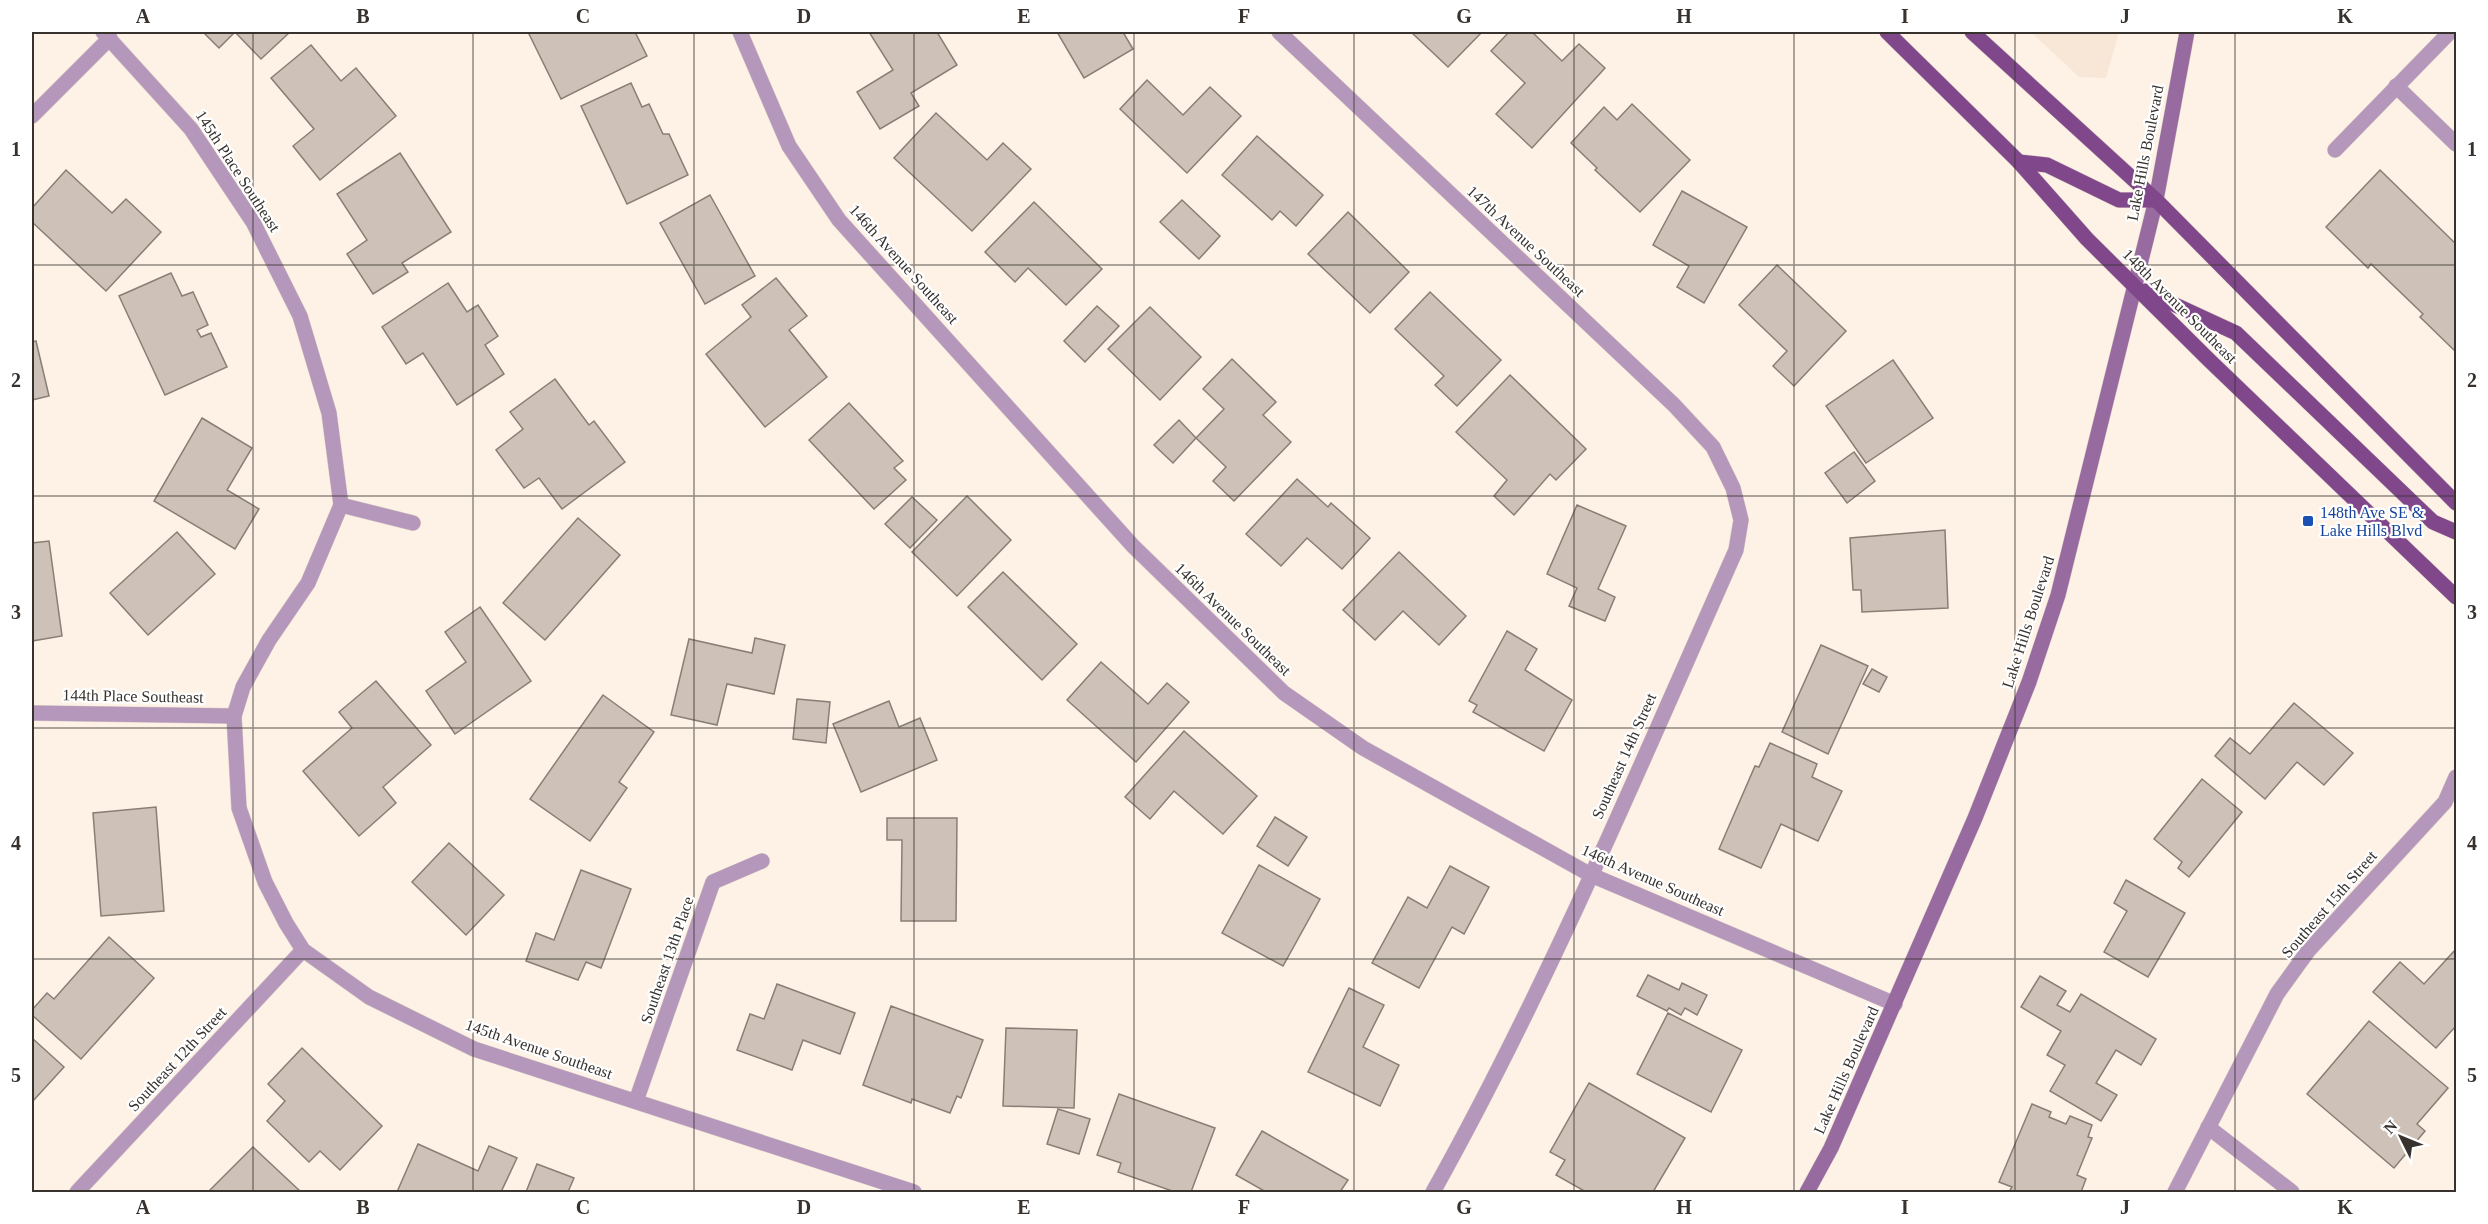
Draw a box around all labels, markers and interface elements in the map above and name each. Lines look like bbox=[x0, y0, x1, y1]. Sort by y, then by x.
text: A bbox=[136, 5, 151, 27]
text: B bbox=[356, 5, 370, 27]
text: C bbox=[576, 5, 590, 27]
text: D bbox=[797, 5, 811, 27]
text: E bbox=[1017, 5, 1031, 27]
text: F bbox=[1238, 5, 1250, 27]
text: G bbox=[1456, 5, 1472, 27]
text: H bbox=[1676, 5, 1692, 27]
text: I bbox=[1901, 5, 1909, 27]
text: J bbox=[2120, 5, 2130, 27]
text: K bbox=[2337, 5, 2353, 27]
street label: Lake Hills Boulevard bbox=[2124, 84, 2166, 222]
street label: 145th Place Southeast bbox=[192, 107, 284, 235]
text: 1 bbox=[11, 138, 21, 160]
text: 1 bbox=[2467, 138, 2477, 160]
street label: 147th Avenue Southeast bbox=[1464, 182, 1589, 300]
street label: 146th Avenue Southeast bbox=[846, 201, 962, 327]
street label: 148th Avenue Southeast bbox=[2119, 245, 2241, 367]
text: 2 bbox=[11, 369, 21, 391]
text: 2 bbox=[2467, 369, 2477, 391]
place label: 148th Ave SE & Lake Hills Blvd bbox=[2320, 504, 2425, 539]
marker: 148th Ave SE & Lake Hills Blvd bbox=[2301, 514, 2315, 528]
street label: Lake Hills Boulevard bbox=[1999, 554, 2057, 690]
street label: 146th Avenue Southeast bbox=[1172, 559, 1295, 679]
text: 3 bbox=[11, 601, 21, 623]
text: 3 bbox=[2467, 601, 2477, 623]
street label: 144th Place Southeast bbox=[62, 686, 204, 706]
street label: Southeast 14th Street bbox=[1589, 690, 1660, 822]
text: 4 bbox=[11, 832, 21, 854]
text: 4 bbox=[2467, 832, 2477, 854]
street label: 146th Avenue Southeast bbox=[1579, 841, 1727, 919]
street label: Southeast 15th Street bbox=[2278, 847, 2380, 961]
street label: Southeast 13th Place bbox=[637, 894, 697, 1026]
street label: Southeast 12th Street bbox=[124, 1003, 230, 1115]
street label: Lake Hills Boulevard bbox=[1810, 1004, 1882, 1136]
street label: 145th Avenue Southeast bbox=[463, 1016, 615, 1082]
text: 5 bbox=[11, 1064, 21, 1086]
text: 5 bbox=[2467, 1064, 2477, 1086]
north arrow bbox=[2371, 1107, 2431, 1167]
text: N bbox=[2380, 1117, 2401, 1137]
text: A bbox=[136, 1196, 151, 1218]
text: B bbox=[356, 1196, 370, 1218]
text: C bbox=[576, 1196, 590, 1218]
text: D bbox=[797, 1196, 811, 1218]
text: E bbox=[1017, 1196, 1031, 1218]
text: F bbox=[1238, 1196, 1250, 1218]
text: G bbox=[1456, 1196, 1472, 1218]
text: H bbox=[1676, 1196, 1692, 1218]
text: I bbox=[1901, 1196, 1909, 1218]
text: J bbox=[2120, 1196, 2130, 1218]
text: K bbox=[2337, 1196, 2353, 1218]

